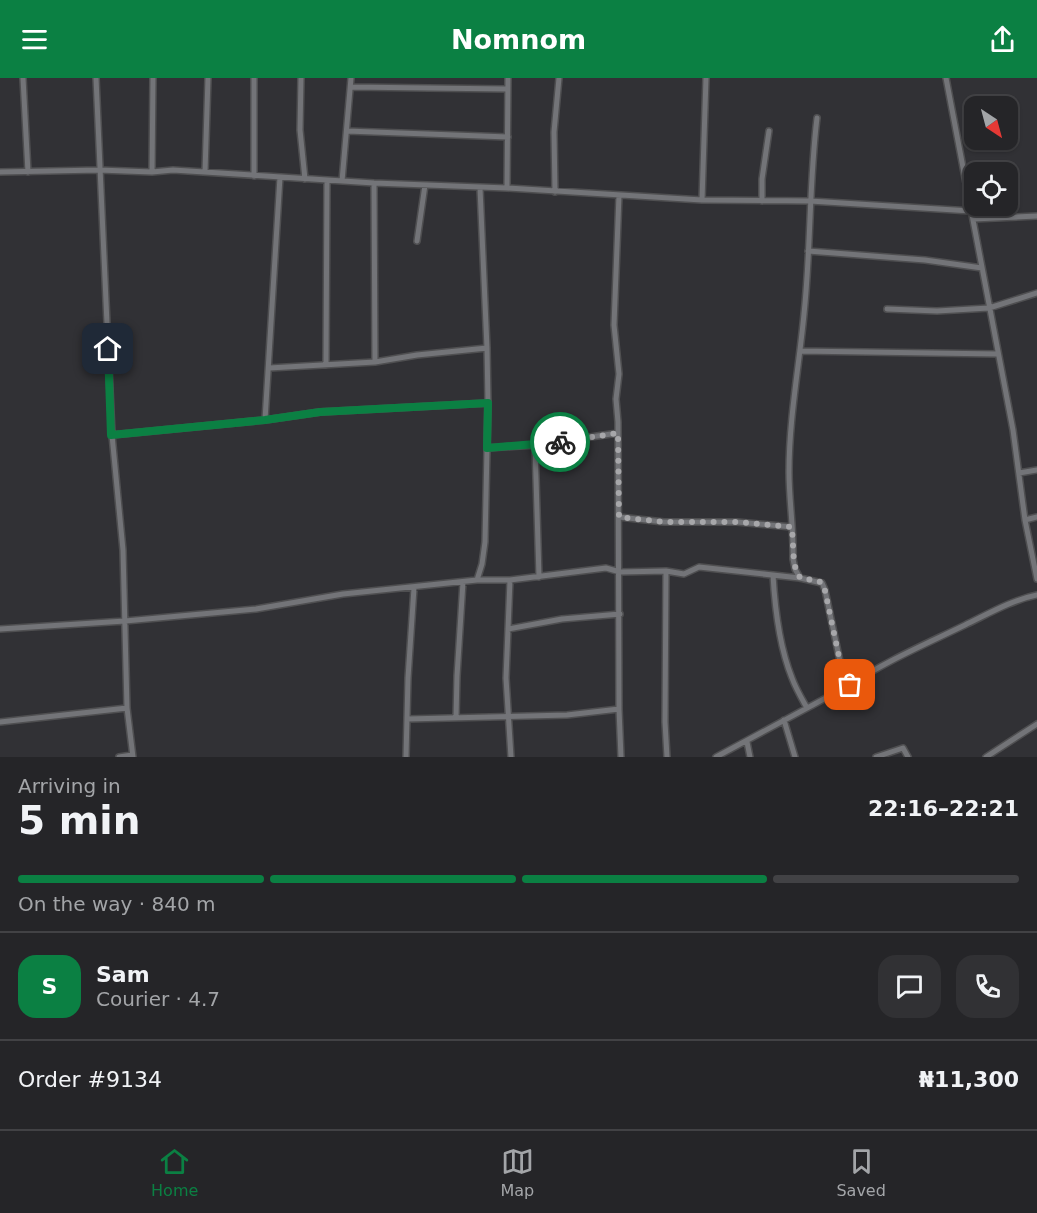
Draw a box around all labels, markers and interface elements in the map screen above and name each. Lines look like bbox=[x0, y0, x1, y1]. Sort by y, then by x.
icon: menu bbox=[18, 23, 51, 56]
icon: share bbox=[986, 23, 1019, 56]
text: Nomnom bbox=[451, 24, 586, 55]
north arrow bbox=[964, 96, 1018, 150]
map controls bbox=[964, 96, 1018, 216]
button: locate bbox=[964, 162, 1018, 216]
pin bbox=[82, 323, 133, 374]
icon: home bbox=[91, 332, 124, 365]
courier bbox=[530, 412, 590, 472]
icon: bike bbox=[544, 426, 577, 459]
pin bbox=[824, 659, 875, 710]
icon: bag bbox=[833, 668, 866, 701]
text: Arriving in bbox=[18, 774, 121, 798]
text: 22:16–22:21 bbox=[868, 796, 1019, 821]
text: 5 min bbox=[18, 798, 140, 843]
text: On the way · 840 m bbox=[18, 892, 216, 916]
button: chat bbox=[878, 955, 941, 1018]
button: phone bbox=[956, 955, 1019, 1018]
text: Sam bbox=[96, 962, 150, 987]
text: S bbox=[42, 974, 57, 999]
text: Courier · 4.7 bbox=[96, 987, 220, 1011]
text: Order #9134 bbox=[18, 1067, 162, 1092]
text: ₦11,300 bbox=[919, 1067, 1019, 1092]
tab: Home bbox=[151, 1145, 198, 1200]
tab: Map bbox=[501, 1145, 534, 1200]
tab: Saved bbox=[836, 1145, 886, 1200]

